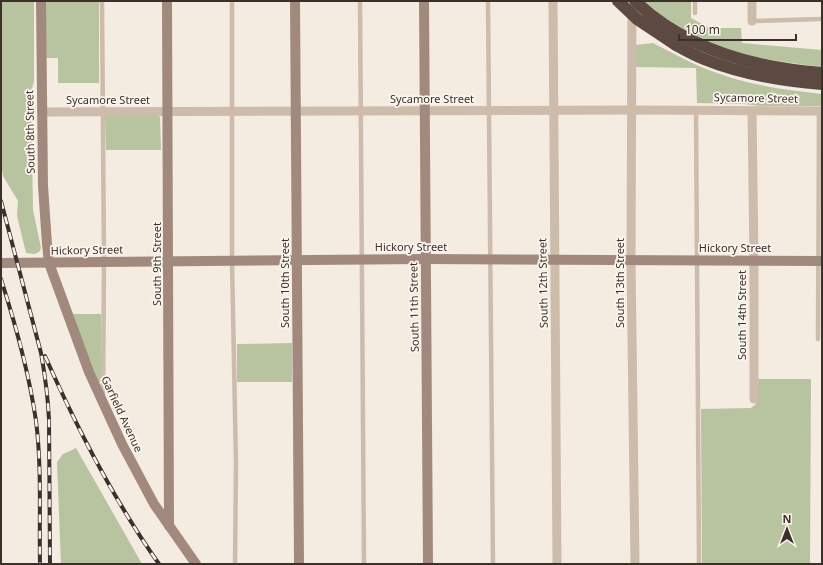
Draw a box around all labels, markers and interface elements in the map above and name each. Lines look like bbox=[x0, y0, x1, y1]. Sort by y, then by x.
scale bar bbox=[679, 16, 796, 42]
text: 100 m bbox=[685, 21, 720, 38]
street label: Sycamore Street bbox=[714, 89, 798, 106]
street label: South 8th Street bbox=[21, 90, 38, 174]
street label: Sycamore Street bbox=[390, 91, 474, 106]
street label: Sycamore Street bbox=[66, 92, 150, 107]
street label: South 9th Street bbox=[149, 222, 164, 306]
street label: South 10th Street bbox=[277, 238, 292, 328]
street label: South 12th Street bbox=[534, 238, 551, 328]
street label: South 13th Street bbox=[612, 238, 627, 328]
street label: Hickory Street bbox=[375, 239, 447, 254]
street label: Hickory Street bbox=[699, 240, 771, 255]
street label: Hickory Street bbox=[51, 241, 123, 258]
street label: South 11th Street bbox=[405, 262, 422, 352]
street label: South 14th Street bbox=[734, 270, 749, 360]
street label: Garfield Avenue bbox=[98, 373, 147, 454]
north arrow bbox=[767, 509, 807, 549]
text: N bbox=[783, 511, 791, 526]

